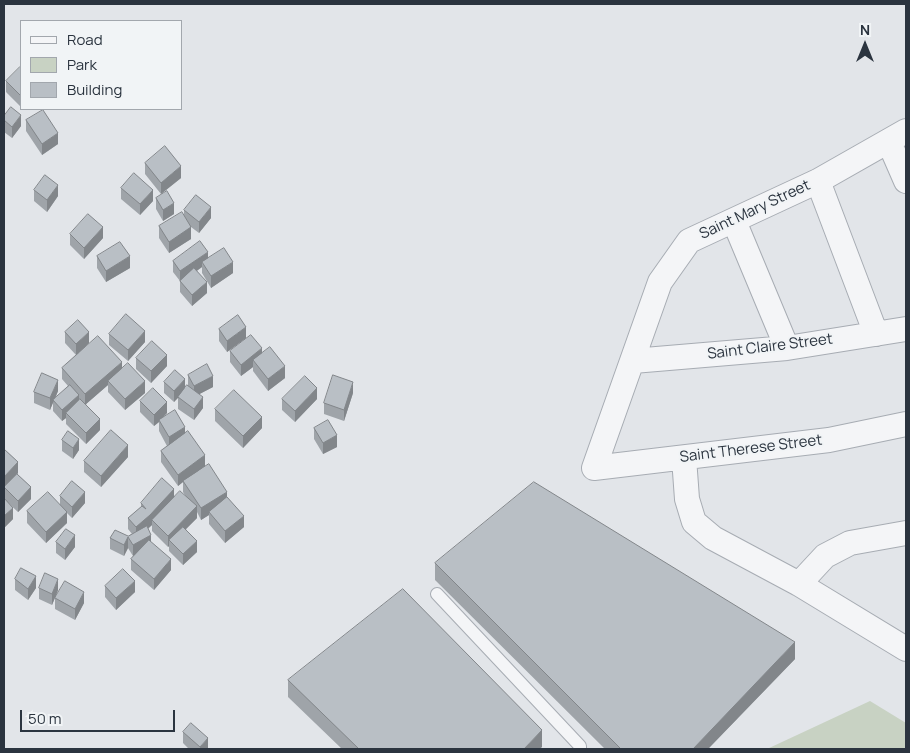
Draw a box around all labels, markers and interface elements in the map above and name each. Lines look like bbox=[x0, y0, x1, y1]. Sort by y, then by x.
legend bbox=[20, 20, 182, 110]
north arrow bbox=[840, 20, 890, 70]
text: N bbox=[860, 20, 870, 39]
text: Road bbox=[67, 29, 103, 50]
text: Park bbox=[67, 54, 97, 75]
text: Building bbox=[67, 79, 122, 100]
street label: Saint Mary Street bbox=[697, 176, 813, 244]
street label: Saint Claire Street bbox=[706, 330, 834, 364]
street label: Saint Therese Street bbox=[679, 431, 823, 467]
scale bar bbox=[22, 700, 178, 732]
text: 50 m bbox=[28, 708, 62, 729]

